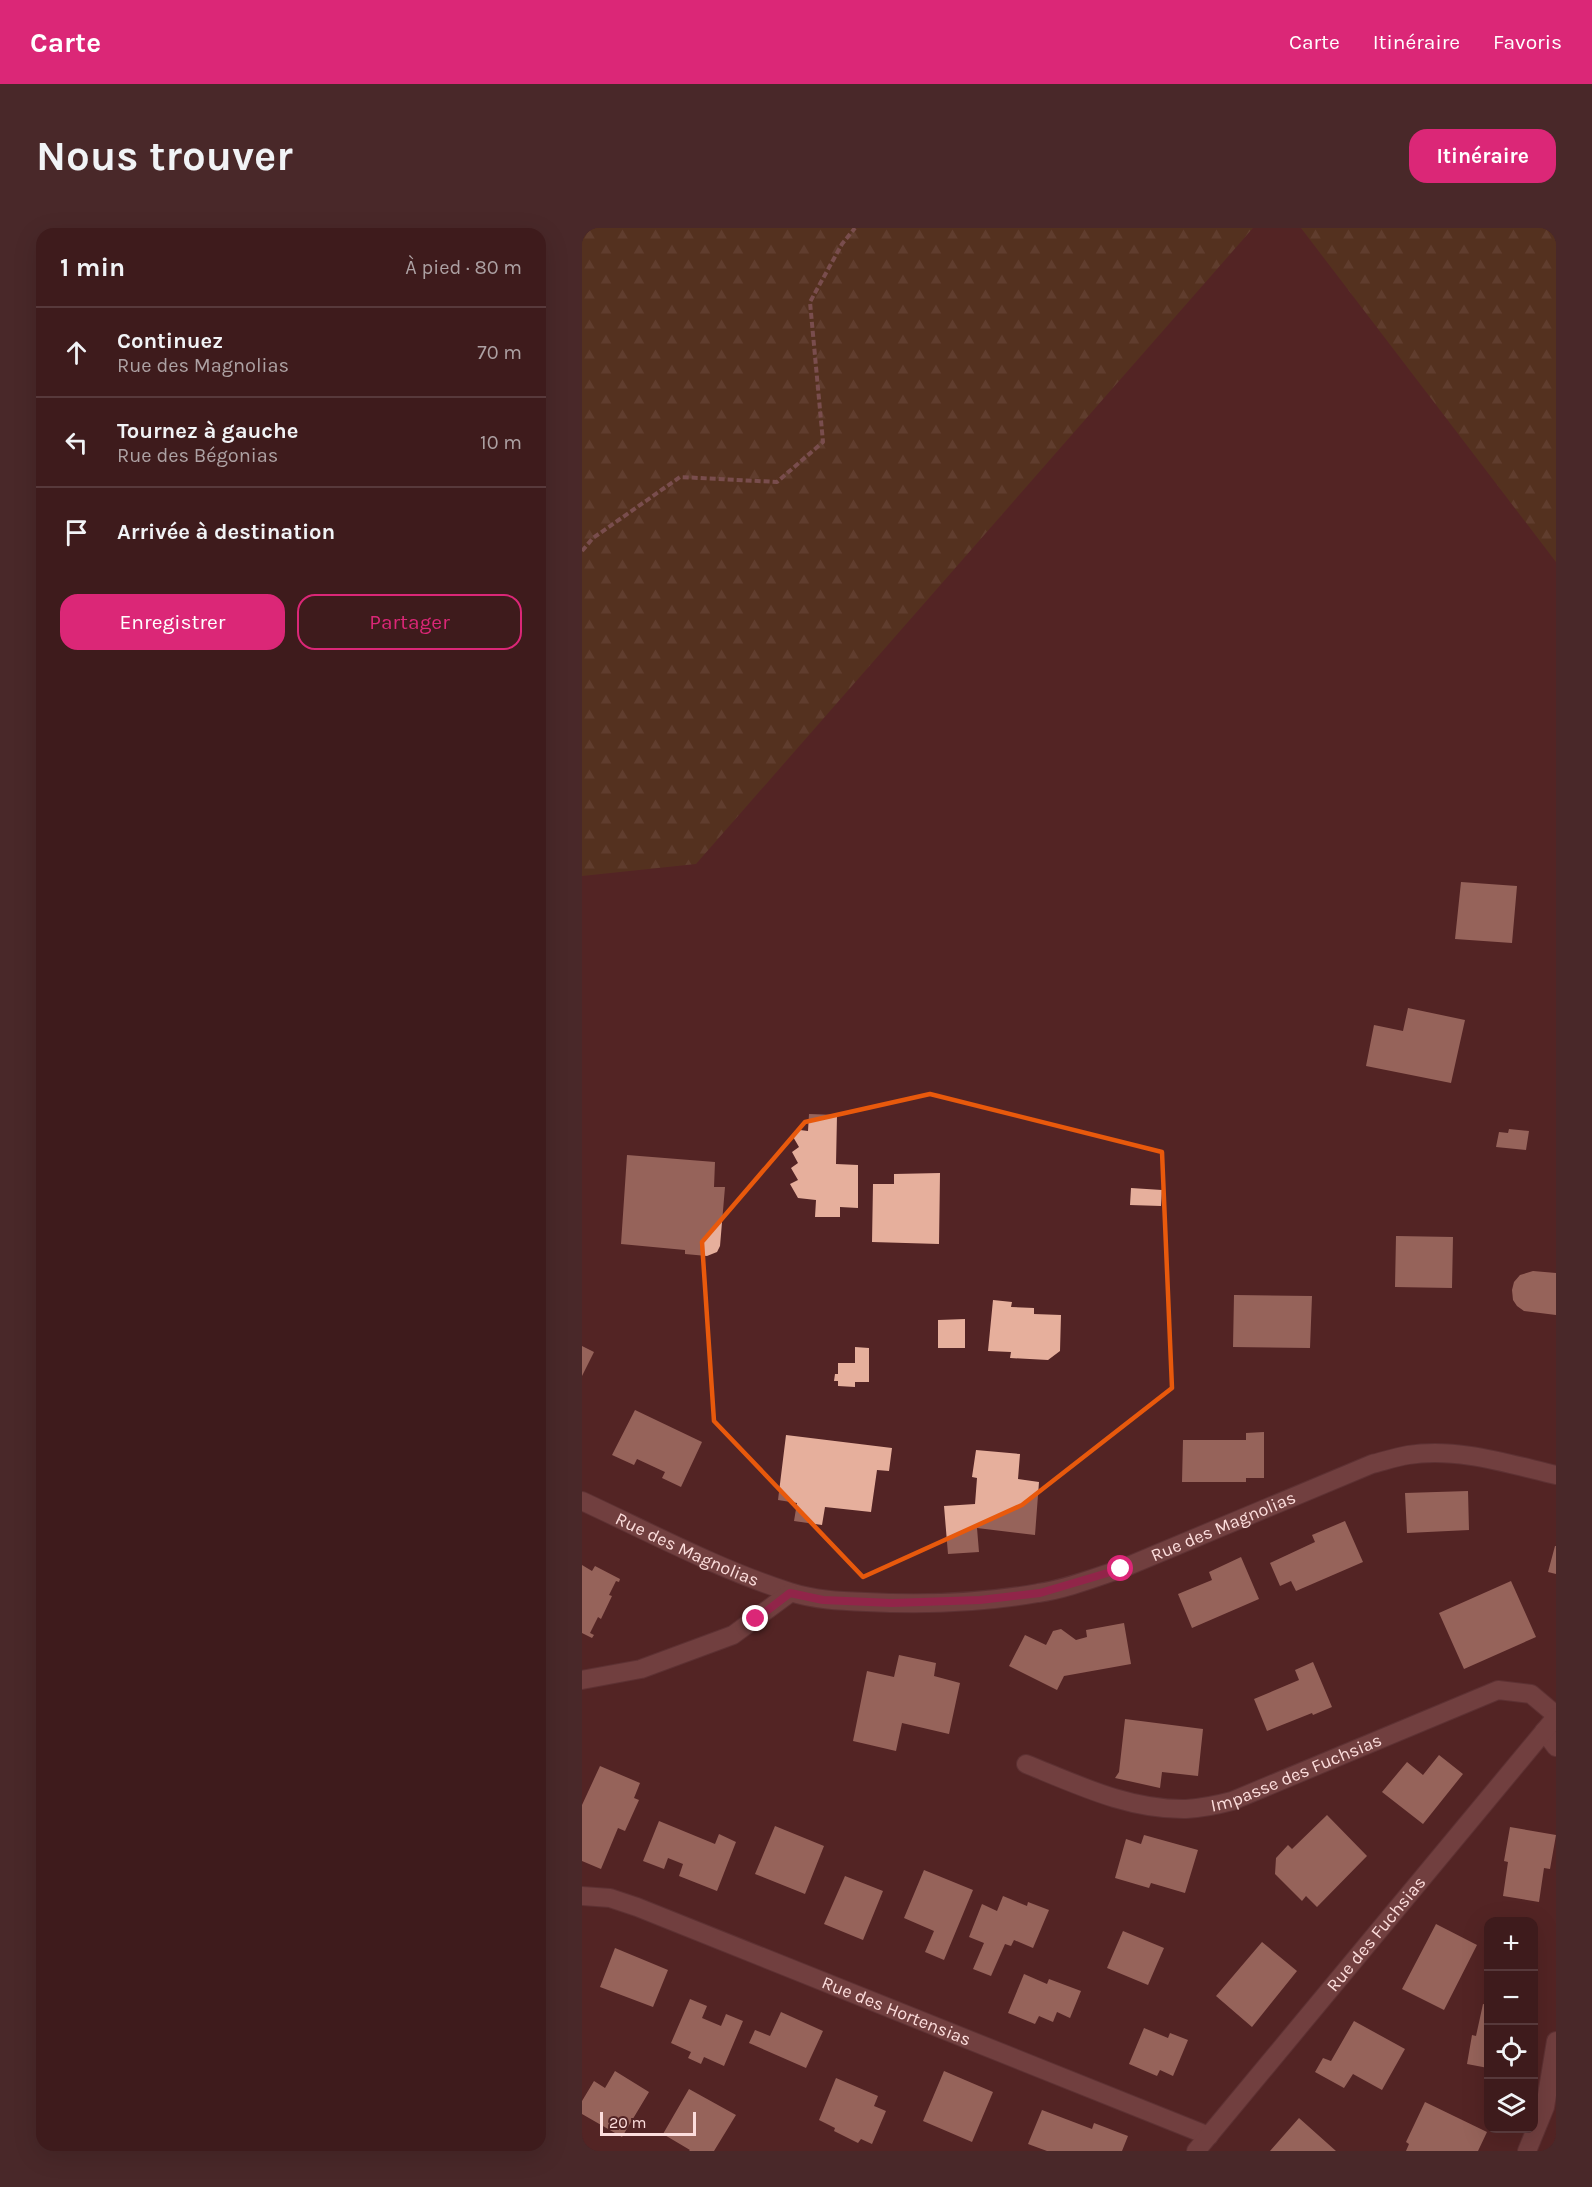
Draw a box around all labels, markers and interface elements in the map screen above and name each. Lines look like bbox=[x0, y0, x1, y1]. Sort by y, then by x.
text: Carte bbox=[30, 26, 101, 59]
text: Carte bbox=[1289, 30, 1340, 54]
text: Itinéraire bbox=[1373, 30, 1460, 54]
text: Favoris bbox=[1493, 30, 1562, 54]
button: Itinéraire bbox=[1409, 129, 1556, 183]
text: Nous trouver bbox=[36, 131, 293, 181]
text: 1 min bbox=[60, 252, 125, 283]
text: À pied · 80 m bbox=[405, 256, 522, 279]
text: Continuez bbox=[117, 328, 223, 354]
icon: ahead bbox=[60, 336, 93, 369]
text: 70 m bbox=[477, 341, 522, 364]
text: Rue des Magnolias bbox=[117, 354, 289, 377]
text: Tournez à gauche bbox=[117, 418, 298, 444]
icon: left bbox=[60, 426, 93, 459]
text: 10 m bbox=[480, 431, 522, 454]
text: Rue des Bégonias bbox=[117, 444, 278, 467]
icon: arrive bbox=[60, 516, 93, 549]
text: Arrivée à destination bbox=[117, 519, 335, 545]
button: Enregistrer bbox=[60, 594, 285, 650]
button: Partager bbox=[297, 594, 522, 650]
street label: Rue des Magnolias bbox=[1147, 1486, 1299, 1566]
street label: Rue des Magnolias bbox=[612, 1507, 762, 1591]
route start bbox=[1107, 1555, 1133, 1581]
route end bbox=[742, 1605, 768, 1631]
street label: Impasse des Fuchsias bbox=[1209, 1729, 1385, 1817]
street label: Rue des Fuchsias bbox=[1322, 1872, 1430, 1996]
map controls bbox=[1484, 1917, 1538, 2133]
button: + bbox=[1484, 1917, 1538, 1971]
street label: Rue des Hortensias bbox=[819, 1971, 974, 2051]
button: − bbox=[1484, 1971, 1538, 2025]
button: locate bbox=[1484, 2025, 1538, 2079]
button: layers bbox=[1484, 2079, 1538, 2133]
scale bar bbox=[600, 2109, 696, 2136]
text: 20 m bbox=[609, 2113, 647, 2132]

